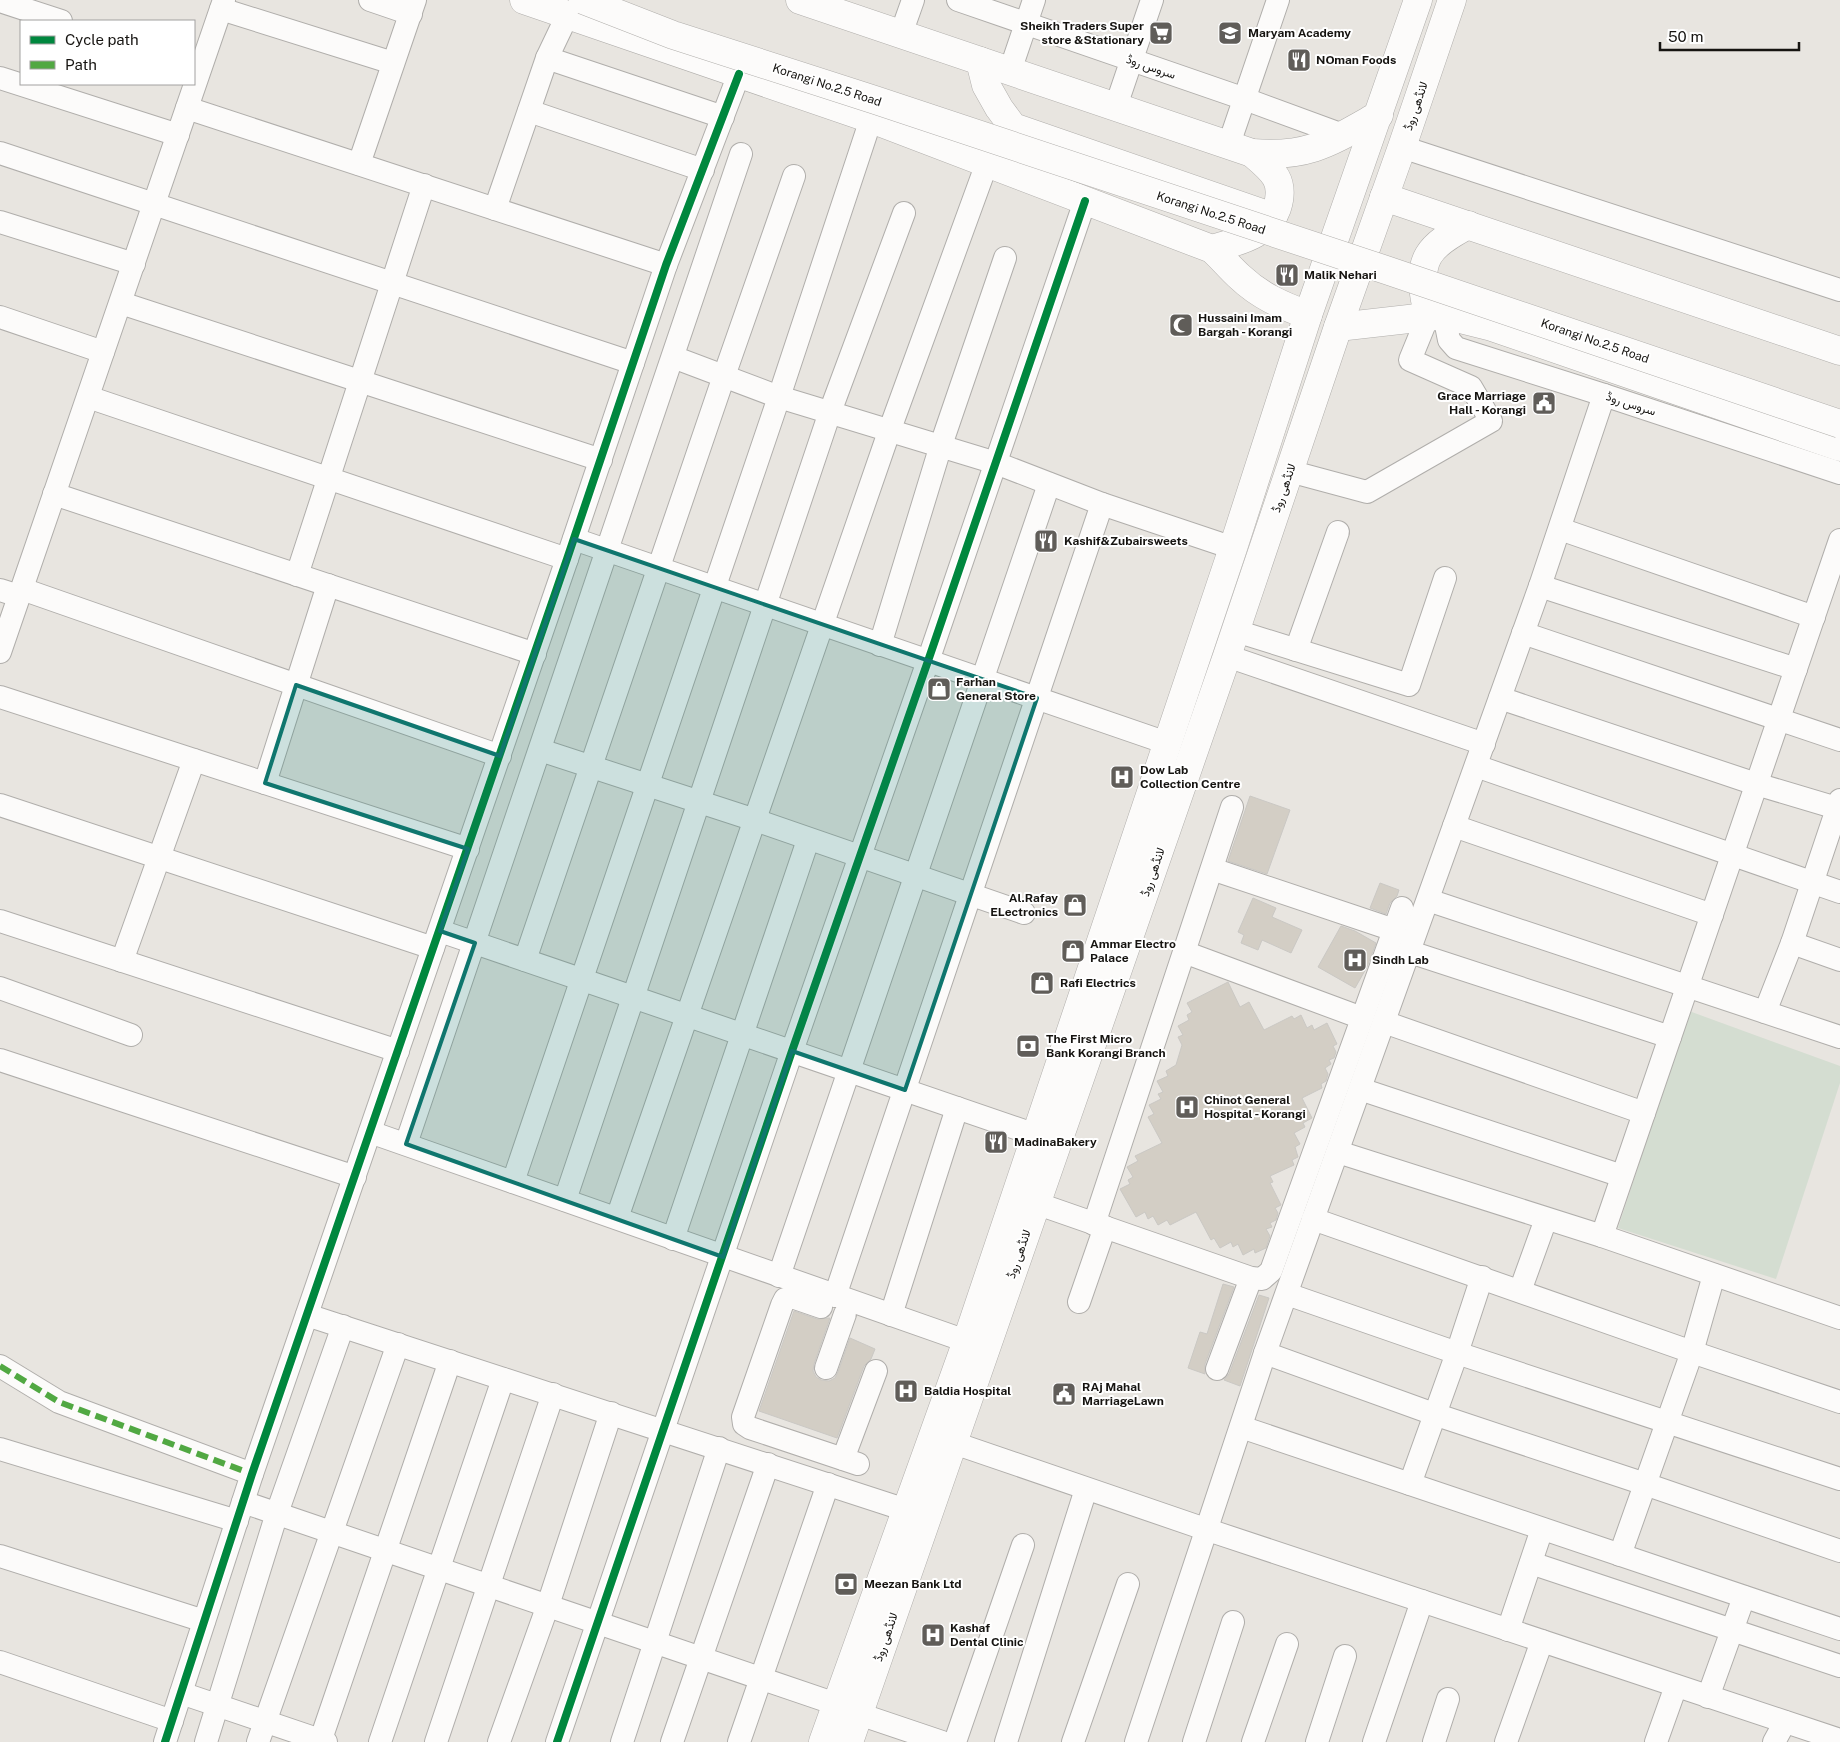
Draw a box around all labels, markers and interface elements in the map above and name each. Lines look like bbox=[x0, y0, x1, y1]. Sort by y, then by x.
place label: Sheikh Traders Super store &Stationary bbox=[1020, 19, 1144, 47]
legend bbox=[20, 20, 195, 85]
supermarket icon: Sheikh Traders Super store &Stationary bbox=[1148, 20, 1174, 46]
school or university icon: Maryam Academy bbox=[1217, 20, 1243, 46]
scale bar bbox=[1660, 20, 1799, 52]
place label: Maryam Academy bbox=[1248, 26, 1351, 40]
text: 50 m bbox=[1668, 28, 1703, 45]
text: Cycle path bbox=[65, 31, 139, 48]
restaurant icon: NOman Foods bbox=[1286, 47, 1312, 73]
street label: سروس روڈ bbox=[1124, 52, 1178, 83]
place label: NOman Foods bbox=[1316, 53, 1396, 67]
text: Path bbox=[65, 56, 97, 73]
street label: Korangi No.2.5 Road bbox=[771, 61, 883, 109]
street label: لانڈھی روڈ bbox=[1401, 80, 1432, 133]
street label: Korangi No.2.5 Road bbox=[1155, 189, 1267, 237]
restaurant icon: Malik Nehari bbox=[1274, 262, 1300, 288]
place label: Malik Nehari bbox=[1304, 268, 1377, 282]
place label: Hussaini Imam Bargah - Korangi bbox=[1198, 311, 1292, 339]
mosque icon: Hussaini Imam Bargah - Korangi bbox=[1168, 312, 1194, 338]
street label: Korangi No.2.5 Road bbox=[1539, 316, 1651, 366]
place label: Grace Marriage Hall - Korangi bbox=[1437, 389, 1526, 417]
street label: سروس روڈ bbox=[1604, 389, 1658, 420]
public building icon: Grace Marriage Hall - Korangi bbox=[1531, 390, 1557, 416]
street label: لانڈھی روڈ bbox=[1269, 462, 1300, 515]
restaurant icon: Kashif&Zubairsweets bbox=[1033, 528, 1059, 554]
place label: Kashif&Zubairsweets bbox=[1064, 534, 1188, 548]
place label: Farhan General Store bbox=[956, 675, 1036, 703]
shop icon: Farhan General Store bbox=[926, 676, 952, 702]
place label: Dow Lab Collection Centre bbox=[1140, 763, 1240, 791]
hospital icon: Dow Lab Collection Centre bbox=[1109, 764, 1135, 790]
street label: لانڈھی روڈ bbox=[1138, 846, 1169, 899]
place label: Al.Rafay ELectronics bbox=[990, 891, 1058, 919]
shop icon: Al.Rafay ELectronics bbox=[1062, 892, 1088, 918]
place label: Ammar Electro Palace bbox=[1090, 937, 1176, 965]
shop icon: Ammar Electro Palace bbox=[1060, 938, 1086, 964]
hospital icon: Sindh Lab bbox=[1342, 947, 1368, 973]
place label: Sindh Lab bbox=[1372, 953, 1429, 967]
shop icon: Rafi Electrics bbox=[1029, 970, 1055, 996]
place label: Rafi Electrics bbox=[1060, 976, 1136, 990]
place label: The First Micro Bank Korangi Branch bbox=[1046, 1032, 1166, 1060]
bank icon: The First Micro Bank Korangi Branch bbox=[1015, 1033, 1041, 1059]
place label: Chinot General Hospital - Korangi bbox=[1204, 1093, 1306, 1121]
hospital icon: Chinot General Hospital - Korangi bbox=[1174, 1094, 1200, 1120]
restaurant icon: MadinaBakery bbox=[983, 1129, 1009, 1155]
place label: MadinaBakery bbox=[1014, 1135, 1097, 1149]
street label: لانڈھی روڈ bbox=[1004, 1228, 1035, 1281]
hospital icon: Baldia Hospital bbox=[893, 1378, 919, 1404]
place label: RAj Mahal MarriageLawn bbox=[1082, 1380, 1164, 1408]
public building icon: RAj Mahal MarriageLawn bbox=[1051, 1381, 1077, 1407]
place label: Baldia Hospital bbox=[924, 1384, 1011, 1398]
bank icon: Meezan Bank Ltd bbox=[833, 1571, 859, 1597]
place label: Meezan Bank Ltd bbox=[864, 1577, 962, 1591]
street label: لانڈھی روڈ bbox=[871, 1611, 902, 1664]
place label: Kashaf Dental Clinic bbox=[950, 1621, 1024, 1649]
hospital icon: Kashaf Dental Clinic bbox=[920, 1622, 946, 1648]

